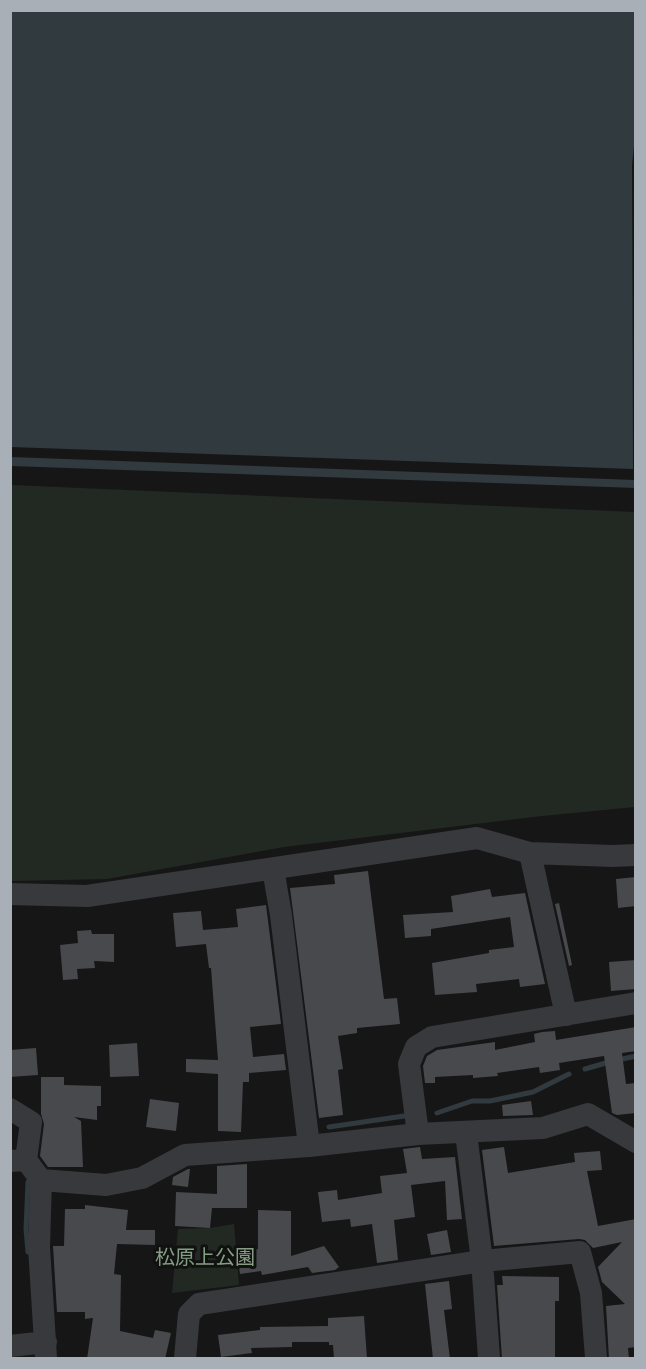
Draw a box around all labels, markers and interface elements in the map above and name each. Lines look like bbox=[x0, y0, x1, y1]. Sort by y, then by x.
park label: 松原上公園 bbox=[155, 1247, 255, 1271]

